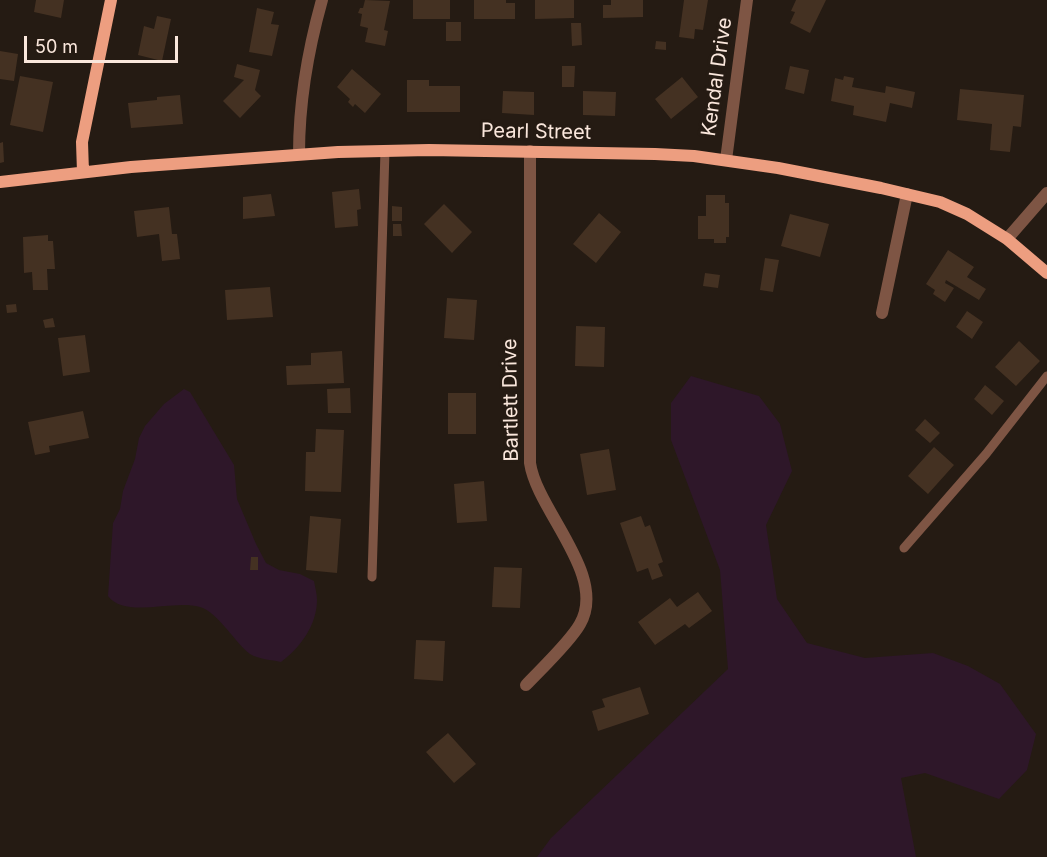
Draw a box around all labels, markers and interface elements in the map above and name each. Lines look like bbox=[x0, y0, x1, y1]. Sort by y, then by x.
street label: Kendal Drive bbox=[697, 16, 737, 138]
scale bar bbox=[27, 24, 182, 62]
text: 50 m bbox=[35, 36, 78, 57]
street label: Pearl Street bbox=[481, 119, 591, 145]
street label: Bartlett Drive bbox=[498, 338, 524, 462]

